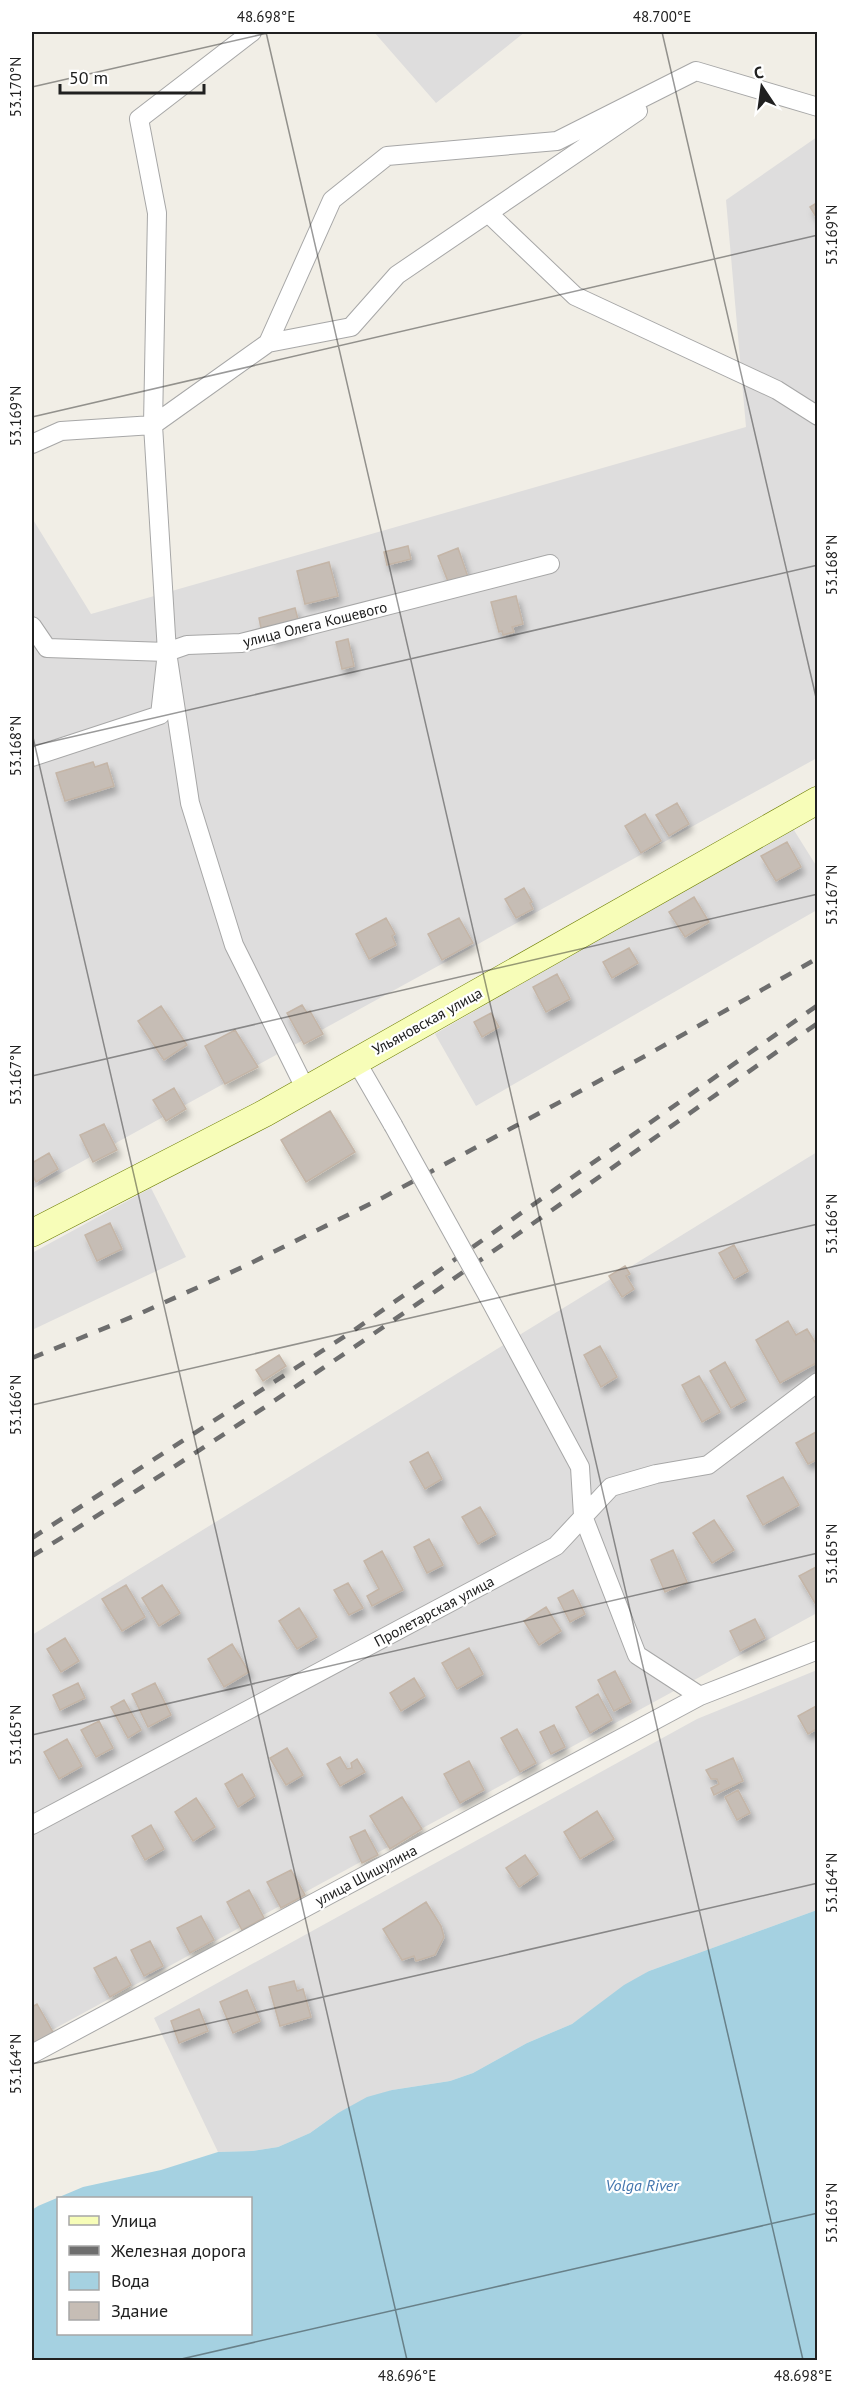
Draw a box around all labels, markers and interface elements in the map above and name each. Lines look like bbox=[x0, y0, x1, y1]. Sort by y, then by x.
text: 48.698°E bbox=[237, 7, 295, 26]
text: 48.700°E bbox=[633, 7, 691, 26]
text: 53.170°N bbox=[6, 57, 25, 117]
scale bar bbox=[60, 57, 204, 95]
north arrow bbox=[732, 57, 792, 117]
text: С bbox=[752, 62, 765, 83]
text: 50 m bbox=[69, 66, 108, 89]
text: 53.169°N bbox=[822, 205, 841, 265]
text: 53.169°N bbox=[6, 386, 25, 446]
text: 53.168°N bbox=[822, 535, 841, 595]
street label: улица Олега Кошевого bbox=[241, 597, 389, 651]
text: 53.168°N bbox=[6, 716, 25, 776]
text: 53.167°N bbox=[822, 865, 841, 925]
street label: Ульяновская улица bbox=[369, 983, 485, 1059]
text: 53.167°N bbox=[6, 1045, 25, 1105]
text: 53.166°N bbox=[822, 1194, 841, 1254]
text: 53.166°N bbox=[6, 1375, 25, 1435]
text: 53.165°N bbox=[822, 1524, 841, 1584]
street label: Пролетарская улица bbox=[371, 1571, 497, 1651]
text: 53.165°N bbox=[6, 1705, 25, 1765]
street label: улица Шишулина bbox=[312, 1840, 420, 1910]
text: 53.164°N bbox=[822, 1853, 841, 1913]
text: 53.164°N bbox=[6, 2034, 25, 2094]
water label: Volga River bbox=[605, 2175, 680, 2195]
text: 53.163°N bbox=[822, 2183, 841, 2243]
legend bbox=[57, 2197, 252, 2335]
text: Улица bbox=[111, 2209, 157, 2232]
text: Железная дорога bbox=[110, 2239, 246, 2262]
text: Вода bbox=[111, 2269, 150, 2292]
text: Здание bbox=[111, 2299, 168, 2322]
text: 48.696°E bbox=[378, 2366, 436, 2385]
text: 48.698°E bbox=[774, 2366, 832, 2385]

